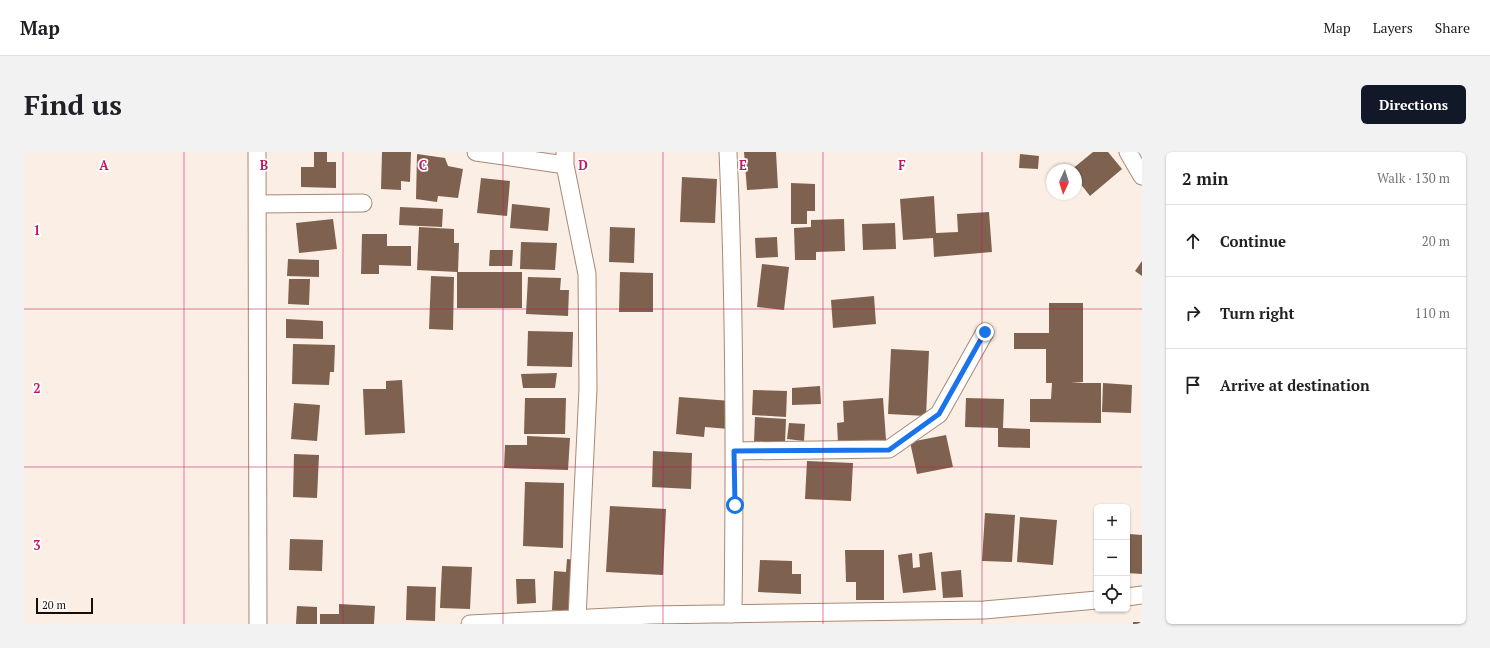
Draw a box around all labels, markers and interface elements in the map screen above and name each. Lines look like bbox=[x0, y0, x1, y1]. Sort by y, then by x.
text: Map bbox=[20, 15, 60, 40]
text: Map bbox=[1324, 18, 1351, 37]
text: Layers bbox=[1373, 18, 1413, 37]
text: Share bbox=[1435, 18, 1470, 37]
button: Directions bbox=[1361, 85, 1466, 124]
text: Find us bbox=[24, 86, 122, 123]
text: A bbox=[99, 156, 109, 174]
text: B bbox=[260, 156, 268, 174]
text: C bbox=[419, 156, 427, 174]
text: D bbox=[578, 156, 588, 174]
text: E bbox=[739, 156, 747, 174]
text: F bbox=[898, 156, 906, 174]
north arrow bbox=[1046, 164, 1082, 200]
text: 2 min bbox=[1182, 167, 1229, 190]
text: Walk · 130 m bbox=[1377, 169, 1450, 187]
text: 1 bbox=[33, 221, 41, 239]
icon: ahead bbox=[1182, 230, 1204, 252]
text: Continue bbox=[1220, 231, 1286, 251]
text: 20 m bbox=[1422, 232, 1450, 250]
icon: right bbox=[1182, 302, 1204, 324]
text: Turn right bbox=[1220, 303, 1295, 323]
text: 110 m bbox=[1415, 304, 1450, 322]
route end bbox=[976, 323, 994, 341]
icon: arrive bbox=[1182, 374, 1204, 396]
text: Arrive at destination bbox=[1220, 375, 1370, 395]
text: 2 bbox=[33, 379, 41, 397]
route start bbox=[726, 496, 744, 514]
map controls bbox=[1094, 504, 1130, 612]
button: + bbox=[1094, 504, 1130, 540]
text: 3 bbox=[33, 536, 41, 554]
button: − bbox=[1094, 540, 1130, 576]
button: locate bbox=[1094, 576, 1130, 612]
scale bar bbox=[36, 596, 93, 615]
text: 20 m bbox=[42, 598, 66, 612]

